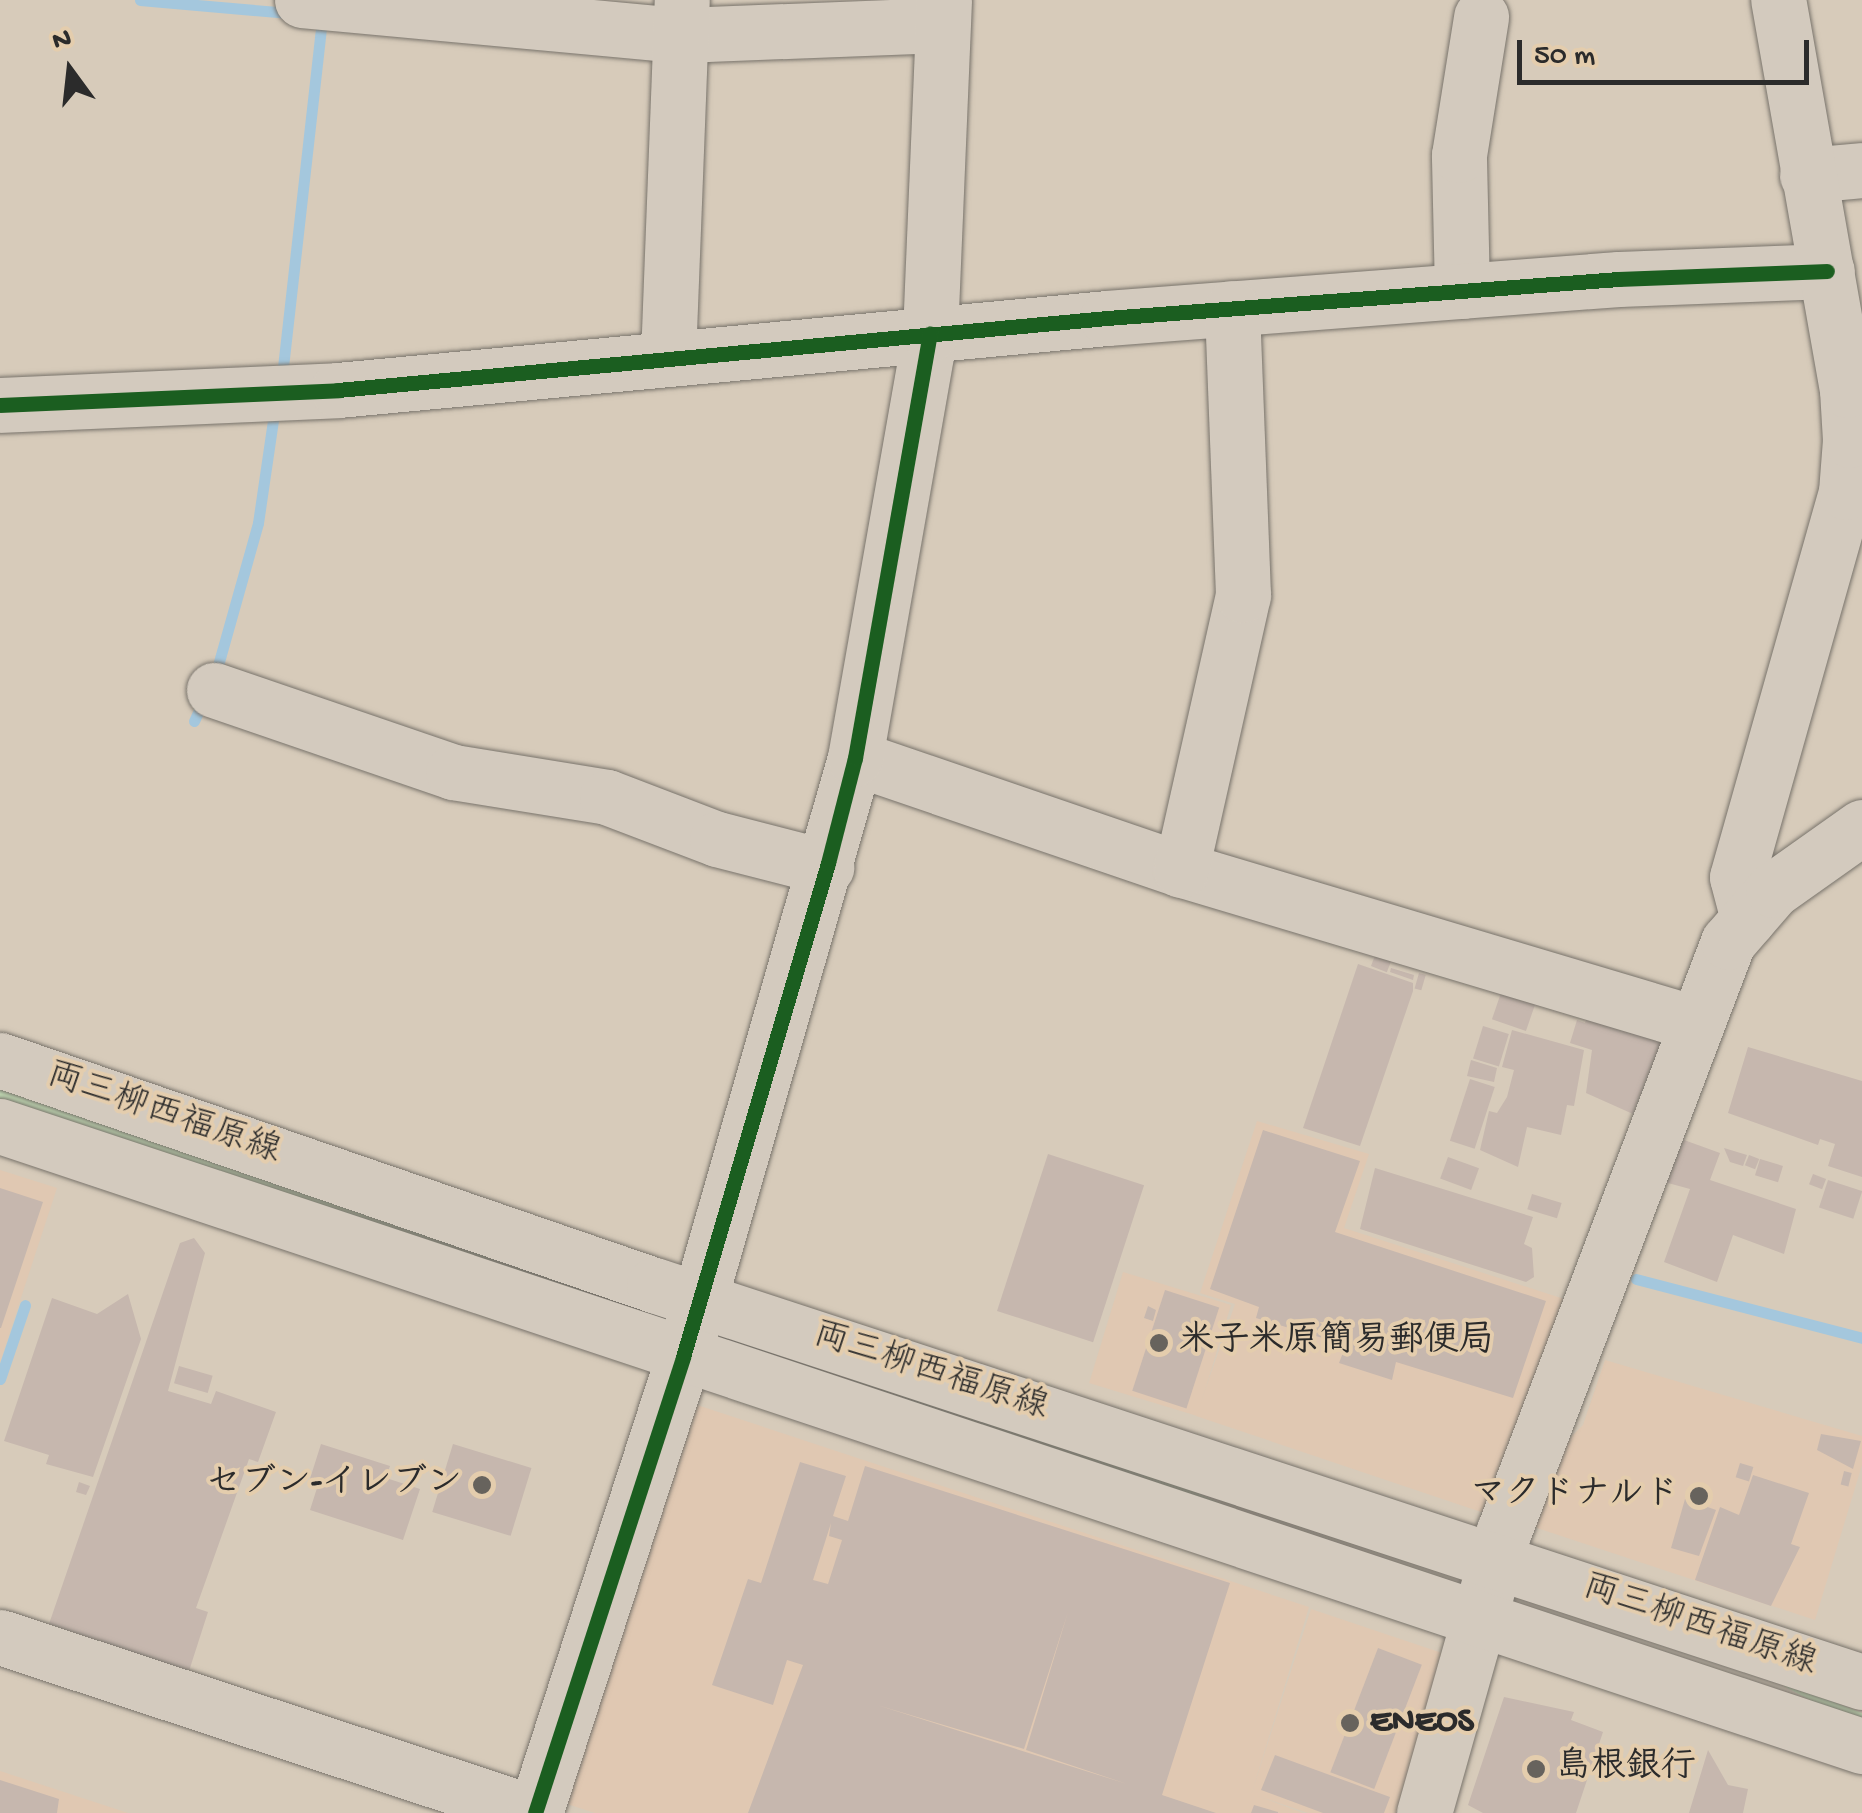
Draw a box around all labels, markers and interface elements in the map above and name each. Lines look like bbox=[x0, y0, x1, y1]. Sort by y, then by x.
north arrow bbox=[20, 20, 120, 120]
scale bar bbox=[1522, 20, 1814, 82]
text: N bbox=[49, 22, 75, 59]
text: 50 m bbox=[1534, 40, 1595, 75]
street label: 両三柳西福原線 bbox=[40, 1055, 286, 1175]
street label: 両三柳西福原線 bbox=[807, 1315, 1053, 1431]
place label: 米子米原簡易郵便局 bbox=[1179, 1322, 1494, 1364]
marker: 米子米原簡易郵便局 bbox=[1148, 1332, 1170, 1354]
place label: セブン-イレブン bbox=[206, 1464, 462, 1506]
marker: セブン-イレブン bbox=[471, 1474, 493, 1496]
place label: マクドナルド bbox=[1469, 1475, 1679, 1517]
marker: マクドナルド bbox=[1688, 1485, 1710, 1507]
street label: 両三柳西福原線 bbox=[1576, 1567, 1822, 1687]
place label: ENEOS bbox=[1370, 1702, 1474, 1744]
marker: ENEOS bbox=[1339, 1712, 1361, 1734]
place label: 島根銀行 bbox=[1556, 1748, 1696, 1790]
marker: 島根銀行 bbox=[1525, 1758, 1547, 1780]

